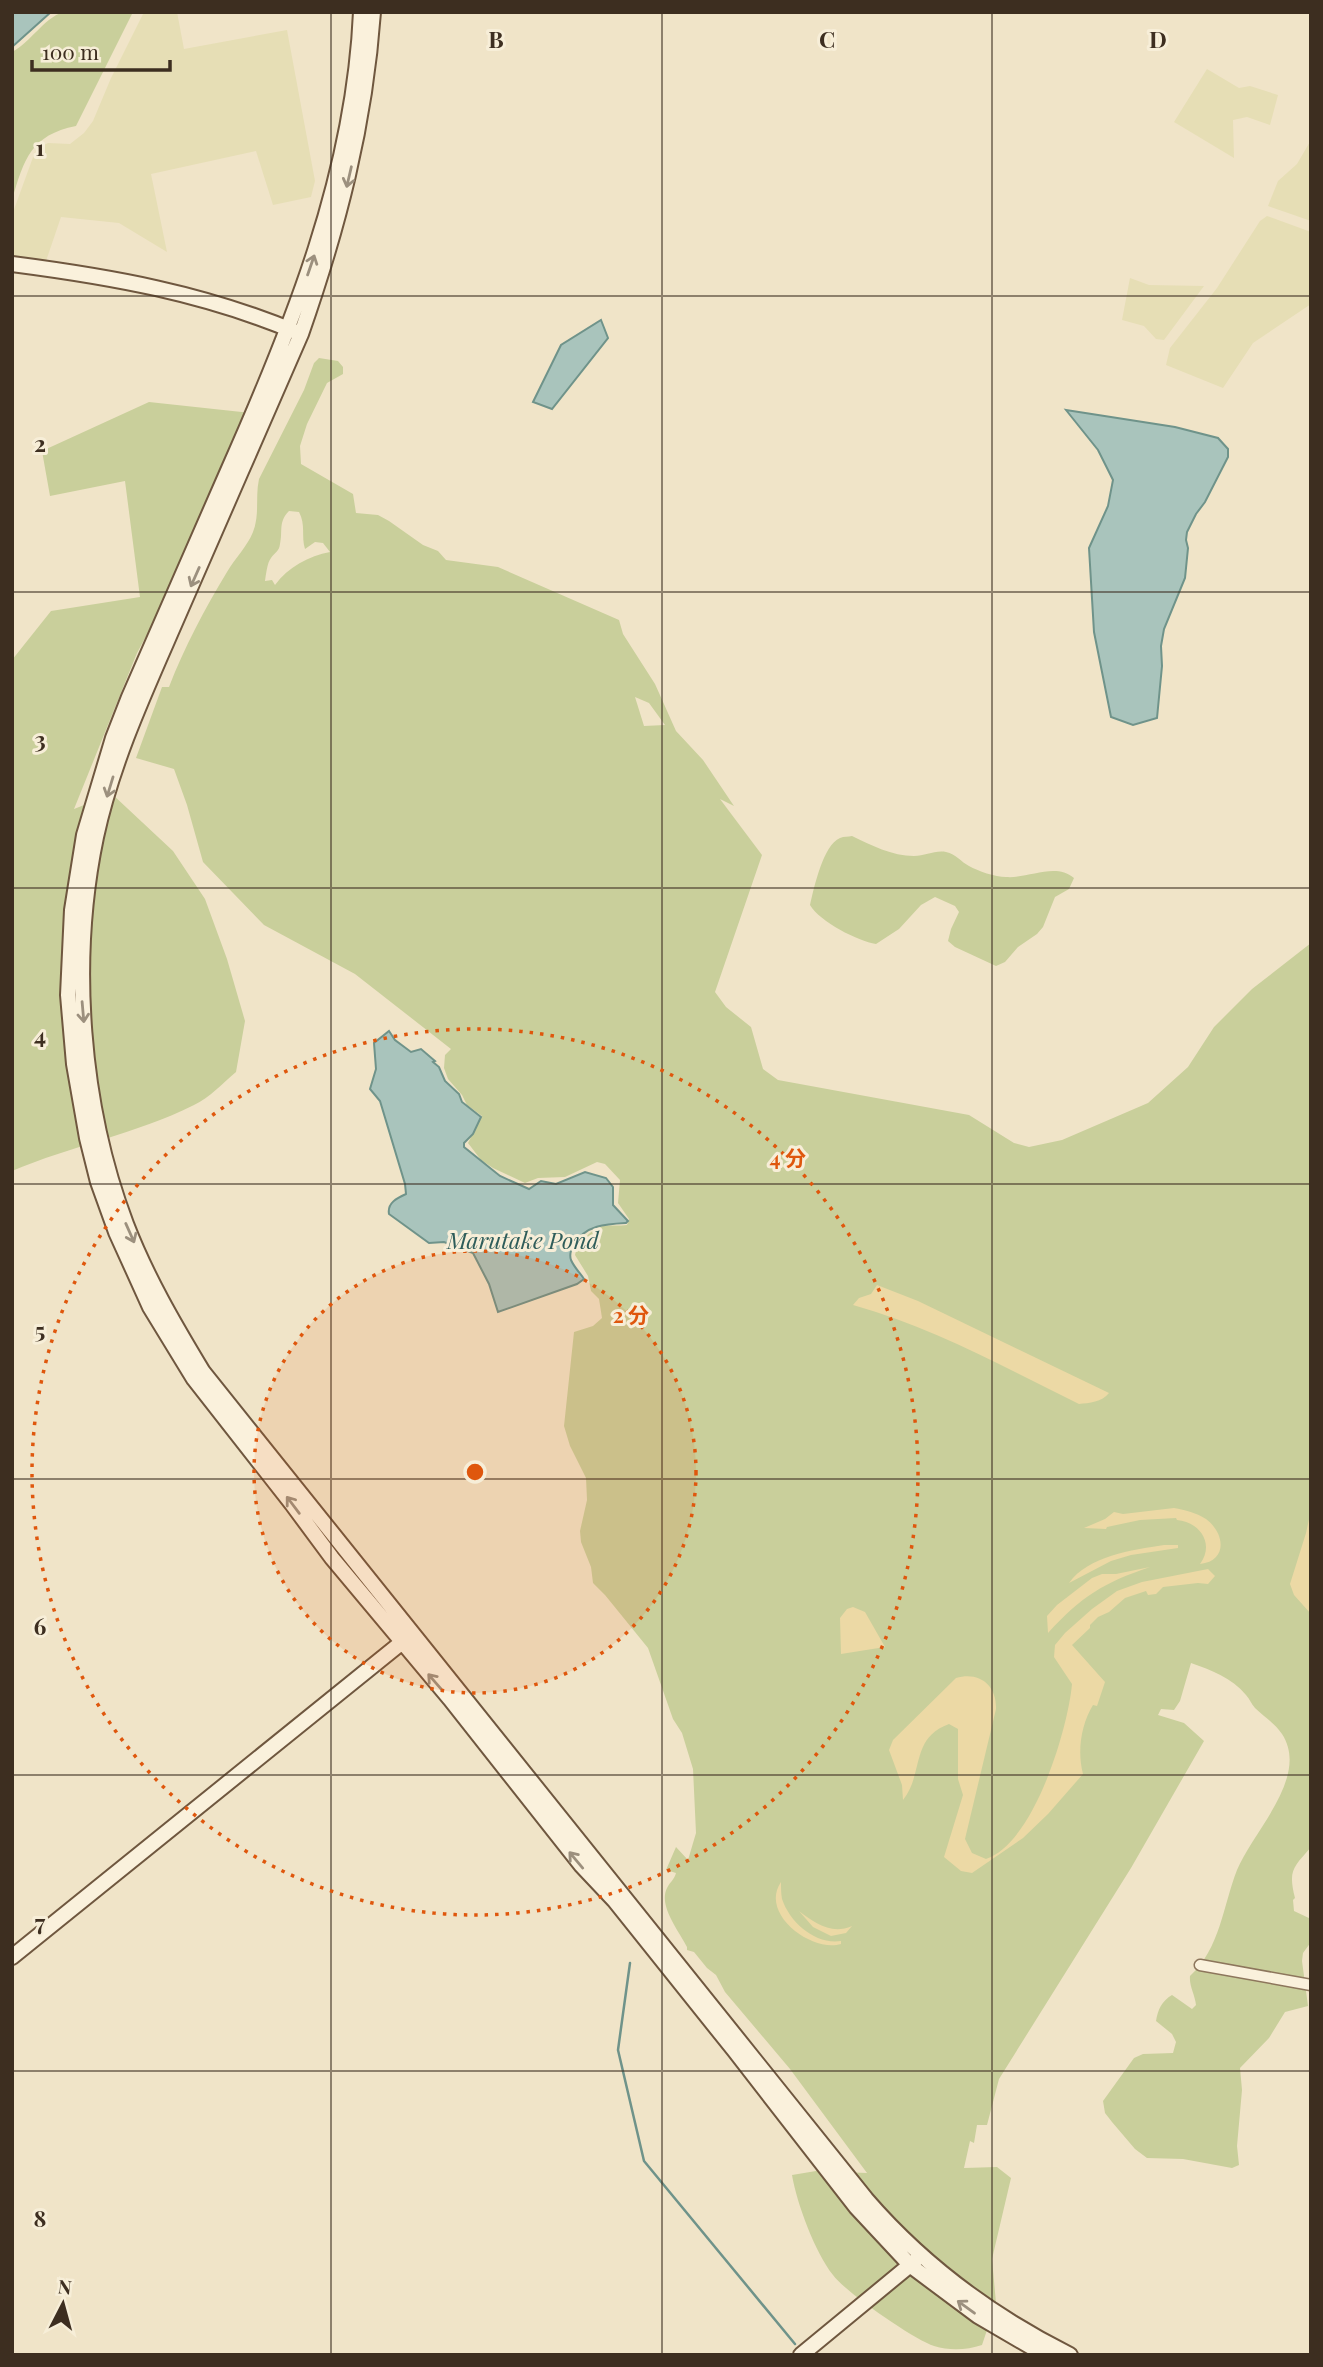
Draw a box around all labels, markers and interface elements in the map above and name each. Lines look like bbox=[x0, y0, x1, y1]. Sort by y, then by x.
text: B bbox=[488, 23, 504, 54]
text: C bbox=[819, 23, 835, 54]
text: D bbox=[1149, 23, 1167, 54]
scale bar bbox=[32, 28, 170, 72]
text: 100 m bbox=[42, 37, 99, 65]
text: 1 bbox=[36, 131, 45, 162]
one-way arrow bbox=[342, 165, 355, 187]
one-way arrow bbox=[306, 254, 318, 276]
text: 2 bbox=[34, 427, 46, 458]
one-way arrow bbox=[188, 565, 201, 587]
text: 3 bbox=[34, 723, 46, 754]
one-way arrow bbox=[103, 776, 116, 798]
one-way arrow bbox=[76, 1000, 89, 1023]
text: 4 bbox=[34, 1019, 46, 1050]
text: 4 分 bbox=[770, 1143, 806, 1171]
one-way arrow bbox=[125, 1222, 138, 1243]
water label: Marutake Pond bbox=[446, 1224, 599, 1255]
text: 2 分 bbox=[613, 1300, 649, 1328]
text: 5 bbox=[35, 1314, 45, 1345]
centre of rings bbox=[463, 1460, 487, 1484]
one-way arrow bbox=[285, 1496, 300, 1514]
text: 6 bbox=[34, 1610, 47, 1641]
one-way arrow bbox=[427, 1673, 443, 1691]
one-way arrow bbox=[569, 1851, 585, 1869]
text: 7 bbox=[35, 1906, 46, 1937]
text: 8 bbox=[34, 2202, 46, 2233]
north arrow bbox=[28, 2269, 98, 2339]
text: N bbox=[57, 2272, 73, 2300]
one-way arrow bbox=[957, 2300, 976, 2314]

